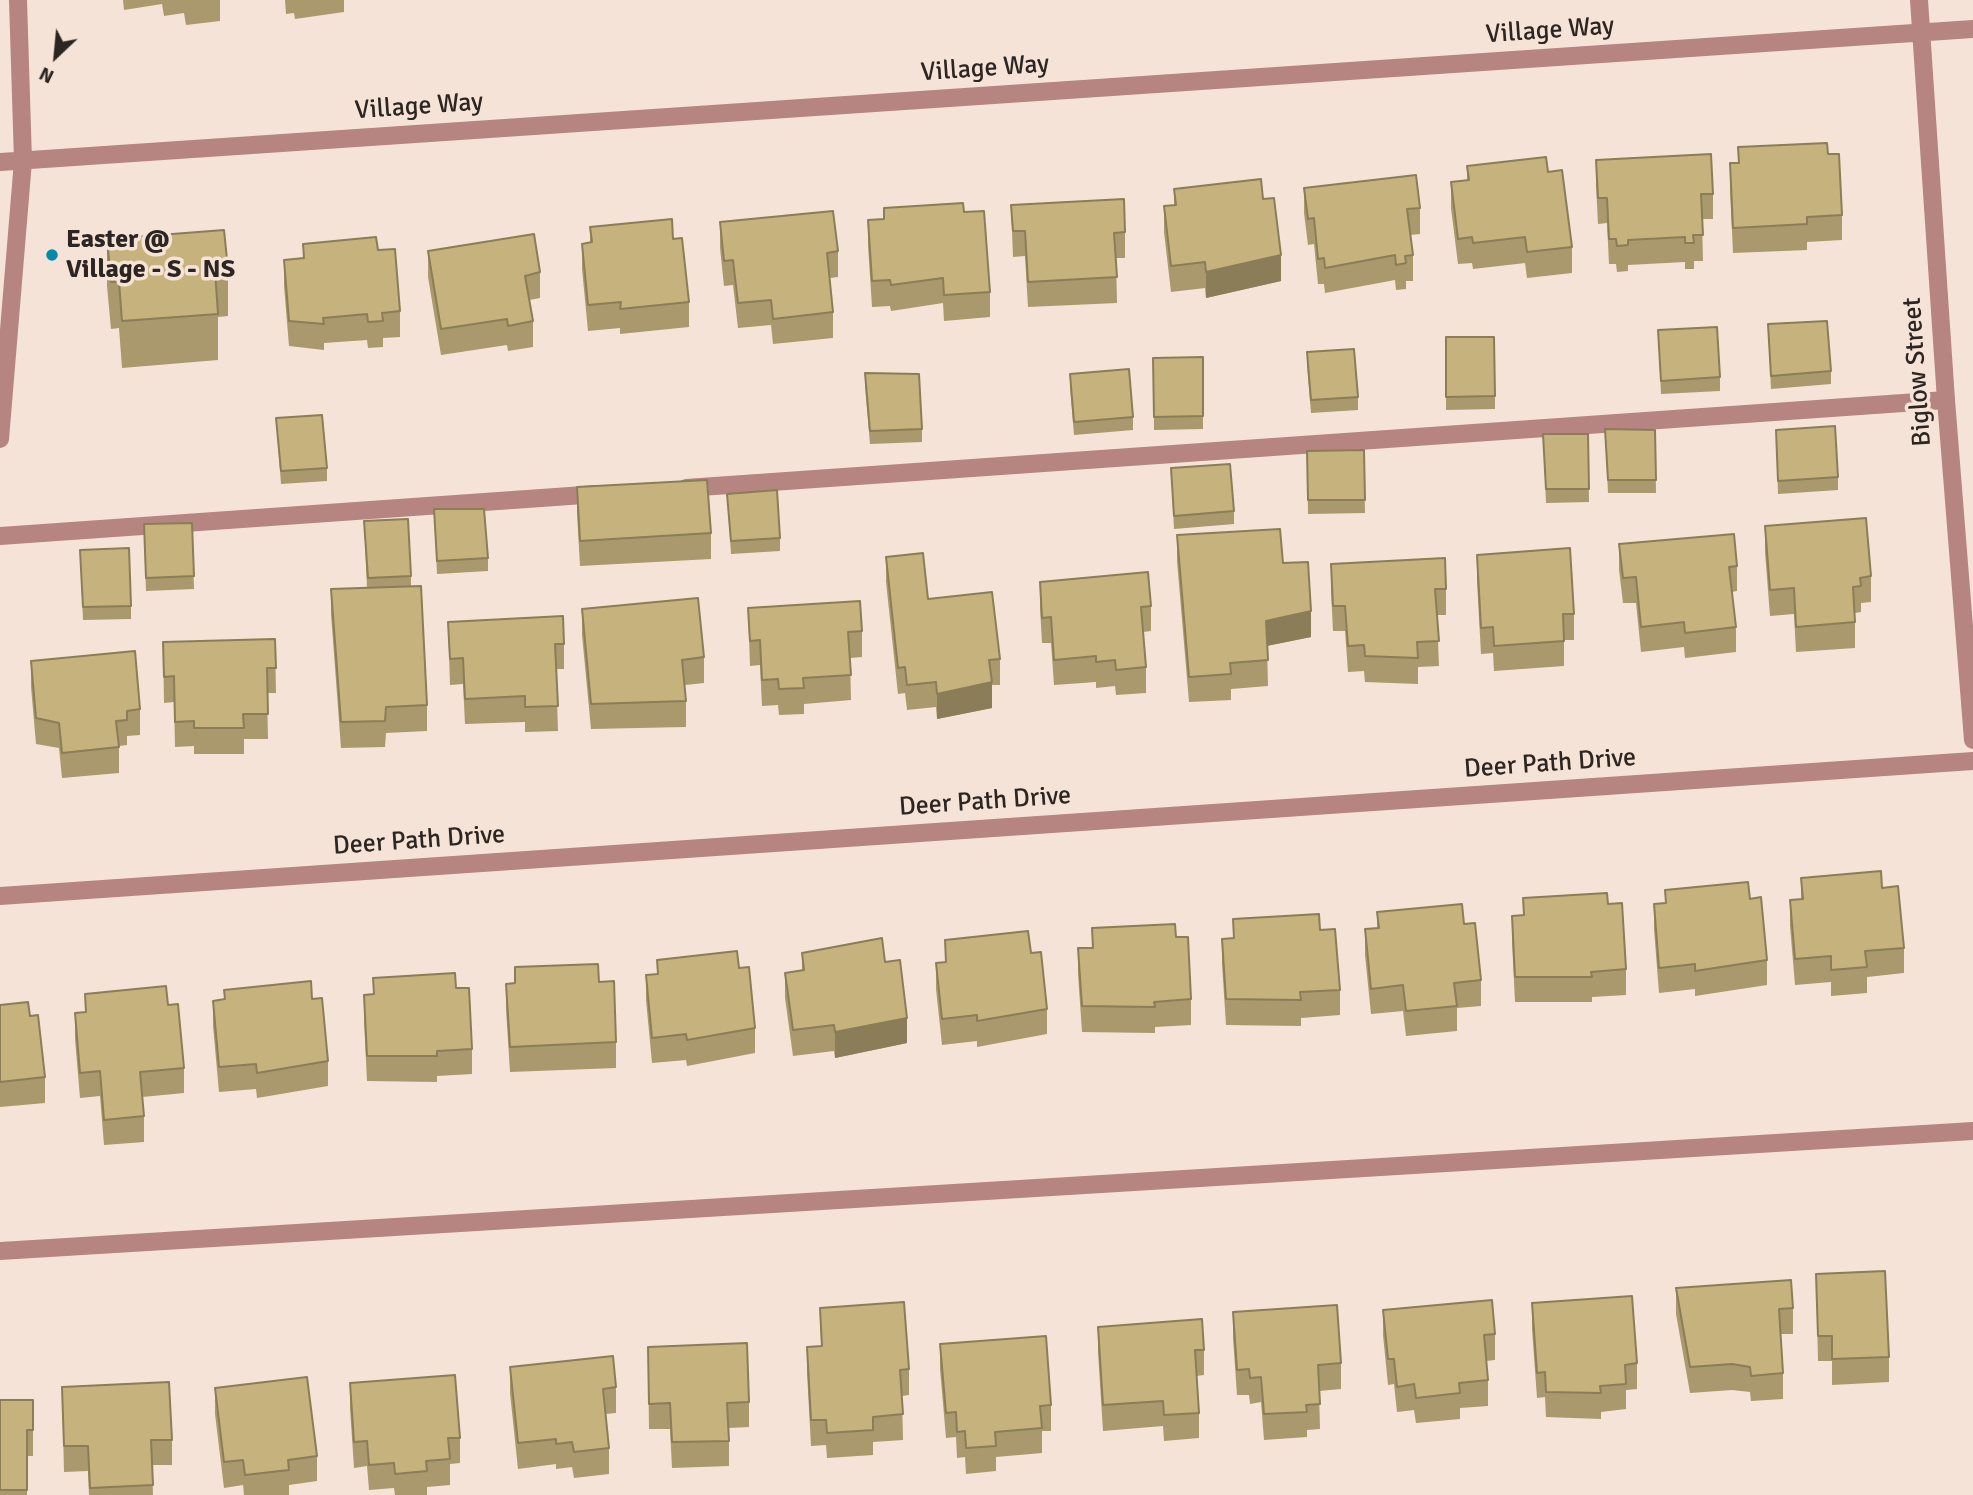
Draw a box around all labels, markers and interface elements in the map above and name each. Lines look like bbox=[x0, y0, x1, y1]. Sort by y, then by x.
street label: Village Way bbox=[1485, 11, 1615, 51]
north arrow bbox=[21, 21, 91, 91]
street label: Village Way bbox=[920, 49, 1050, 89]
text: N bbox=[36, 61, 58, 89]
street label: Village Way bbox=[354, 87, 484, 127]
place label: Easter @ Village - S - NS bbox=[66, 224, 235, 286]
marker: Easter @ Village - S - NS bbox=[44, 247, 60, 263]
street label: Biglow Street bbox=[1897, 296, 1939, 448]
street label: Deer Path Drive bbox=[1463, 742, 1637, 786]
street label: Deer Path Drive bbox=[898, 780, 1072, 824]
street label: Deer Path Drive bbox=[332, 819, 506, 863]

